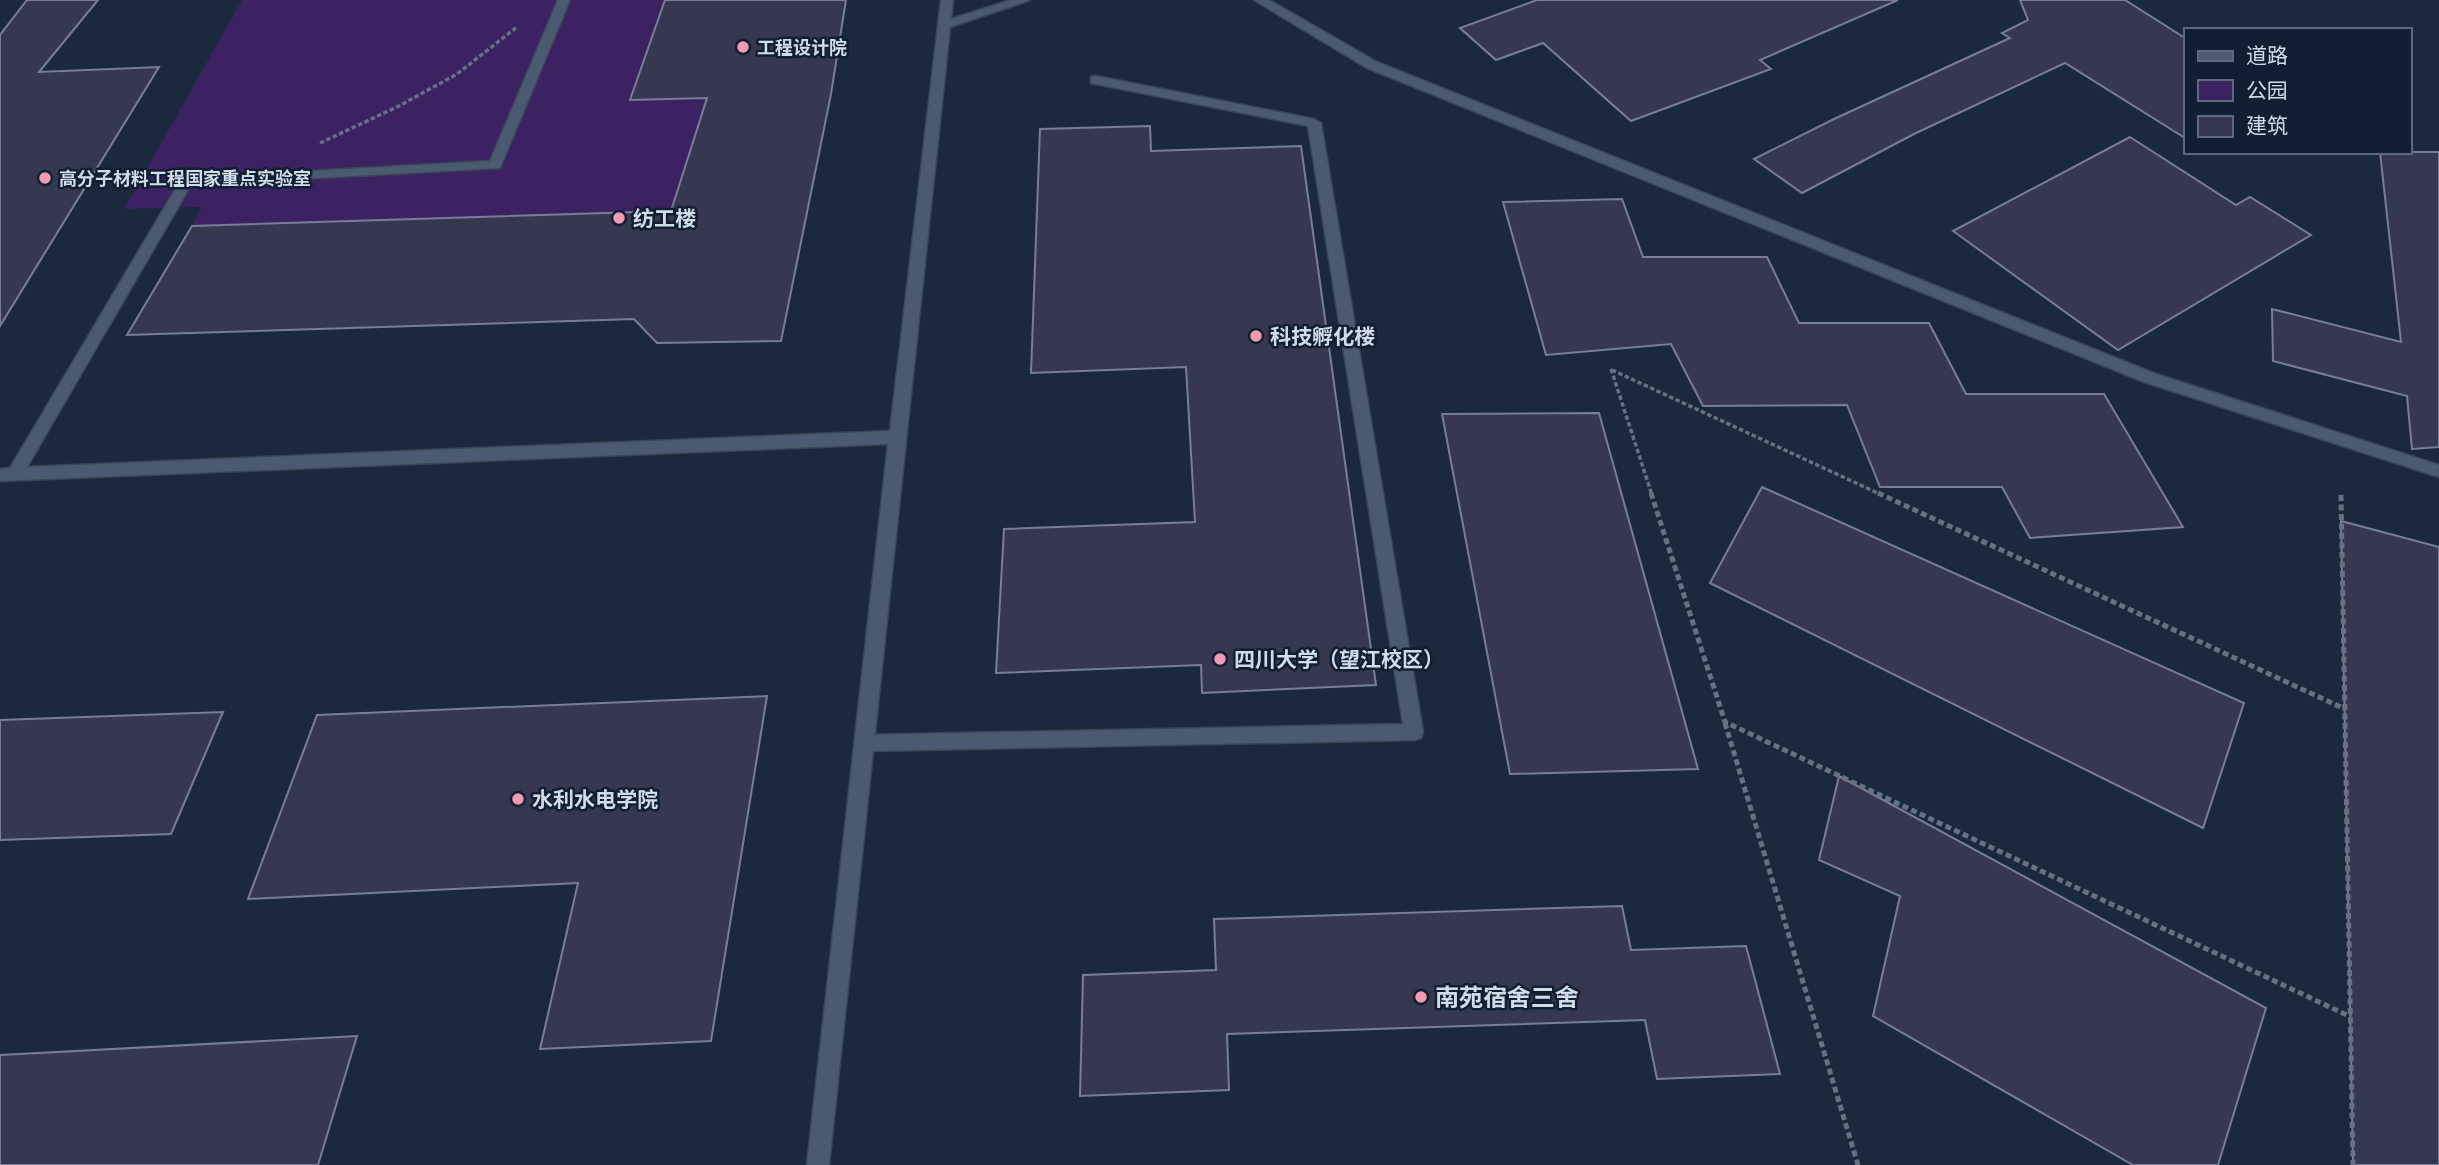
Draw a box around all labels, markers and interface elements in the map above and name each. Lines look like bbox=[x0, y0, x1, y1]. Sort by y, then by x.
legend bbox=[2184, 28, 2411, 154]
place label: 工程设计院 bbox=[757, 36, 847, 59]
marker: 工程设计院 bbox=[735, 39, 751, 55]
text: 道路 bbox=[2246, 42, 2288, 69]
text: 公园 bbox=[2246, 77, 2288, 104]
text: 建筑 bbox=[2246, 112, 2288, 139]
place label: 高分子材料工程国家重点实验室 bbox=[59, 167, 311, 190]
marker: 高分子材料工程国家重点实验室 bbox=[37, 170, 53, 186]
place label: 纺工楼 bbox=[633, 205, 696, 232]
marker: 纺工楼 bbox=[611, 210, 627, 226]
place label: 科技孵化楼 bbox=[1270, 323, 1375, 350]
marker: 科技孵化楼 bbox=[1248, 328, 1264, 344]
place label: 四川大学（望江校区） bbox=[1234, 646, 1444, 673]
marker: 四川大学（望江校区） bbox=[1212, 651, 1228, 667]
place label: 水利水电学院 bbox=[532, 786, 658, 813]
marker: 水利水电学院 bbox=[510, 791, 526, 807]
place label: 南苑宿舍三舍 bbox=[1435, 982, 1579, 1013]
marker: 南苑宿舍三舍 bbox=[1413, 989, 1429, 1005]

